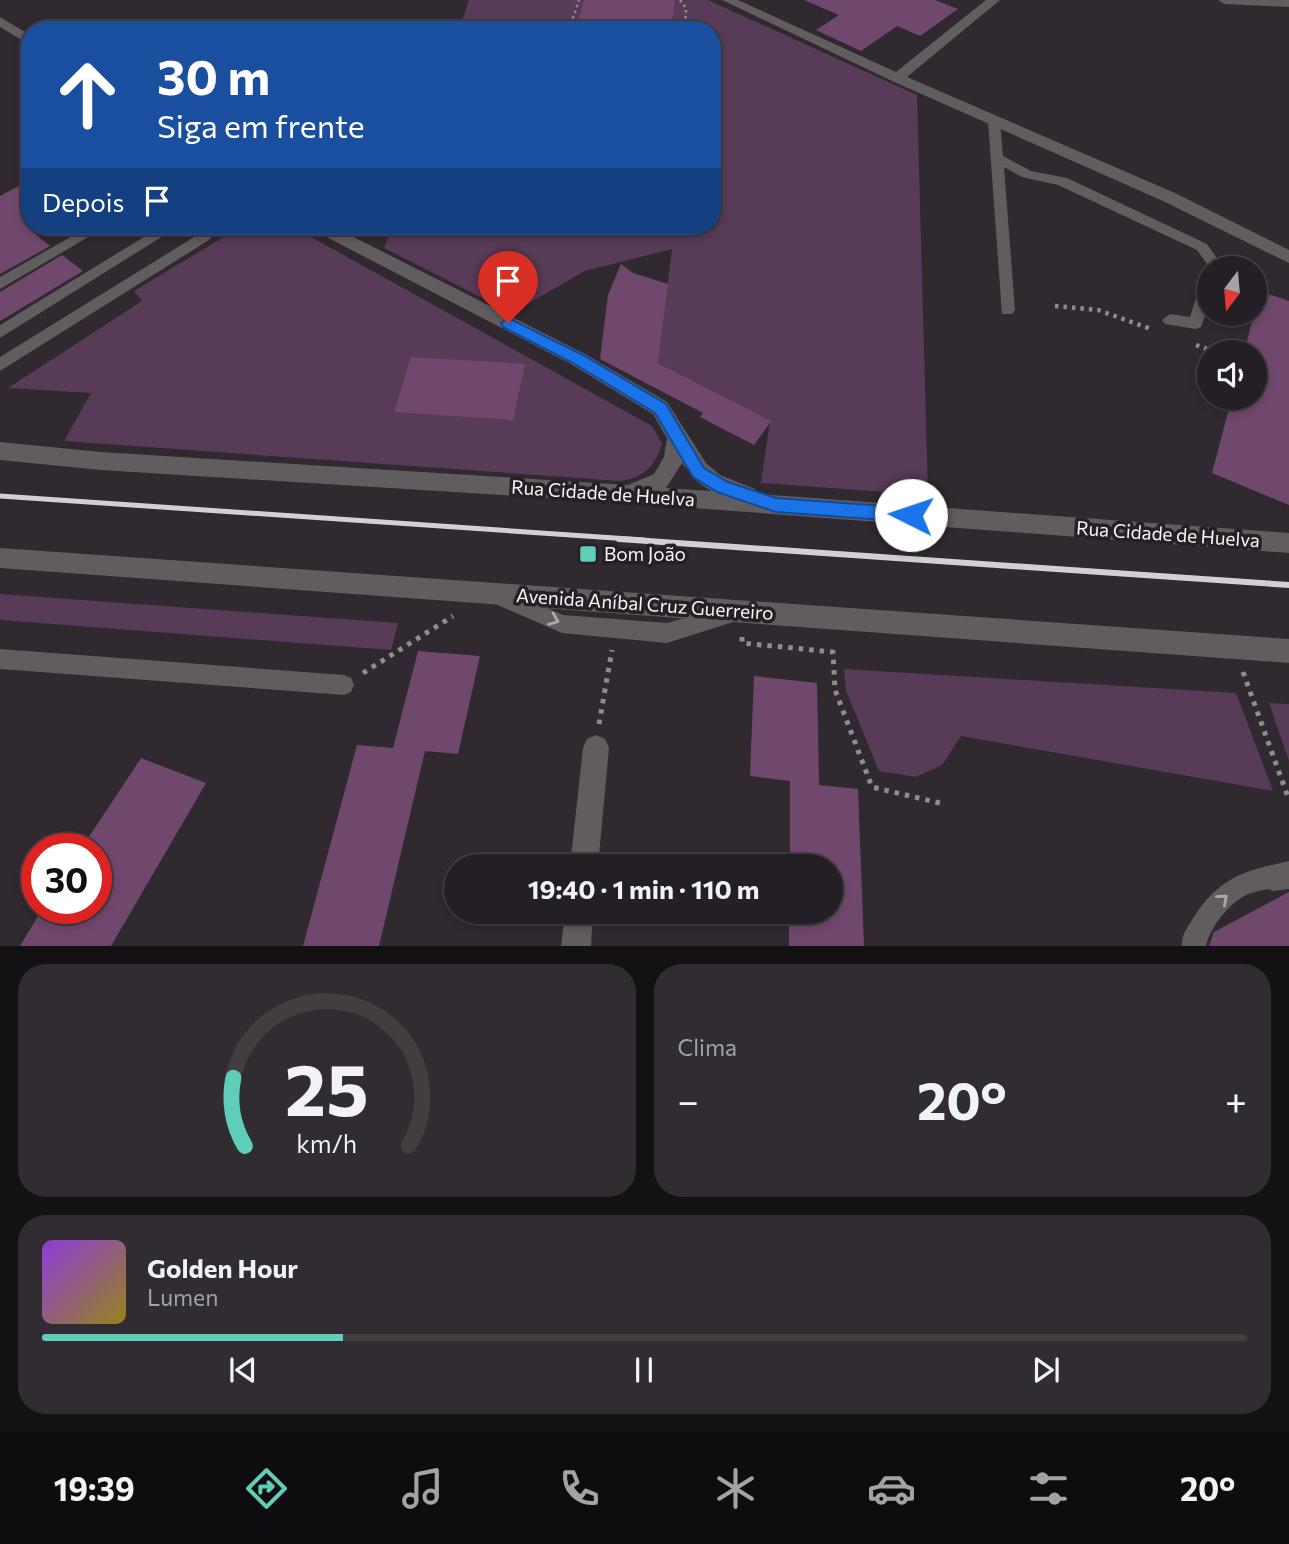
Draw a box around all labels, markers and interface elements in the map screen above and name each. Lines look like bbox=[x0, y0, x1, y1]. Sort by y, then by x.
text: 30 m bbox=[157, 45, 270, 105]
icon: ahead bbox=[42, 49, 133, 140]
text: Siga em frente bbox=[157, 105, 365, 145]
icon: arrive bbox=[138, 182, 176, 220]
text: Depois bbox=[42, 186, 124, 217]
pin bbox=[478, 251, 538, 323]
north arrow bbox=[1197, 256, 1267, 326]
map controls bbox=[1197, 256, 1267, 410]
icon: arrive bbox=[489, 262, 527, 300]
button: sound bbox=[1197, 340, 1267, 410]
street label: Rua Cidade de Huelva bbox=[510, 475, 696, 510]
position arrow bbox=[874, 478, 948, 552]
street label: Rua Cidade de Huelva bbox=[1075, 516, 1261, 551]
place label: Bom João bbox=[604, 542, 686, 565]
marker: Bom João bbox=[578, 544, 598, 564]
street label: Avenida Aníbal Cruz Guerreiro bbox=[516, 583, 774, 624]
one-way arrow bbox=[547, 611, 559, 625]
speed limit sign: 30 bbox=[21, 833, 112, 924]
text: 19:40 · 1 min · 110 m bbox=[528, 873, 759, 904]
one-way arrow bbox=[1215, 895, 1228, 907]
text: Clima bbox=[678, 1033, 737, 1061]
text: 25 bbox=[285, 1043, 369, 1132]
text: 20° bbox=[917, 1067, 1007, 1131]
text: − bbox=[678, 1076, 699, 1123]
text: + bbox=[1225, 1076, 1247, 1123]
text: km/h bbox=[296, 1128, 357, 1158]
text: Golden Hour bbox=[147, 1252, 298, 1283]
text: Lumen bbox=[147, 1283, 218, 1311]
icon: previous bbox=[224, 1351, 262, 1389]
icon: pause bbox=[625, 1351, 663, 1389]
icon: next bbox=[1027, 1351, 1065, 1389]
icon: directions bbox=[242, 1464, 291, 1513]
icon: music bbox=[398, 1464, 447, 1513]
icon: phone bbox=[555, 1464, 604, 1513]
icon: climate bbox=[711, 1464, 760, 1513]
icon: car bbox=[867, 1464, 916, 1513]
icon: filters bbox=[1024, 1464, 1073, 1513]
text: 19:39 bbox=[54, 1468, 135, 1508]
text: 20° bbox=[1180, 1468, 1235, 1508]

